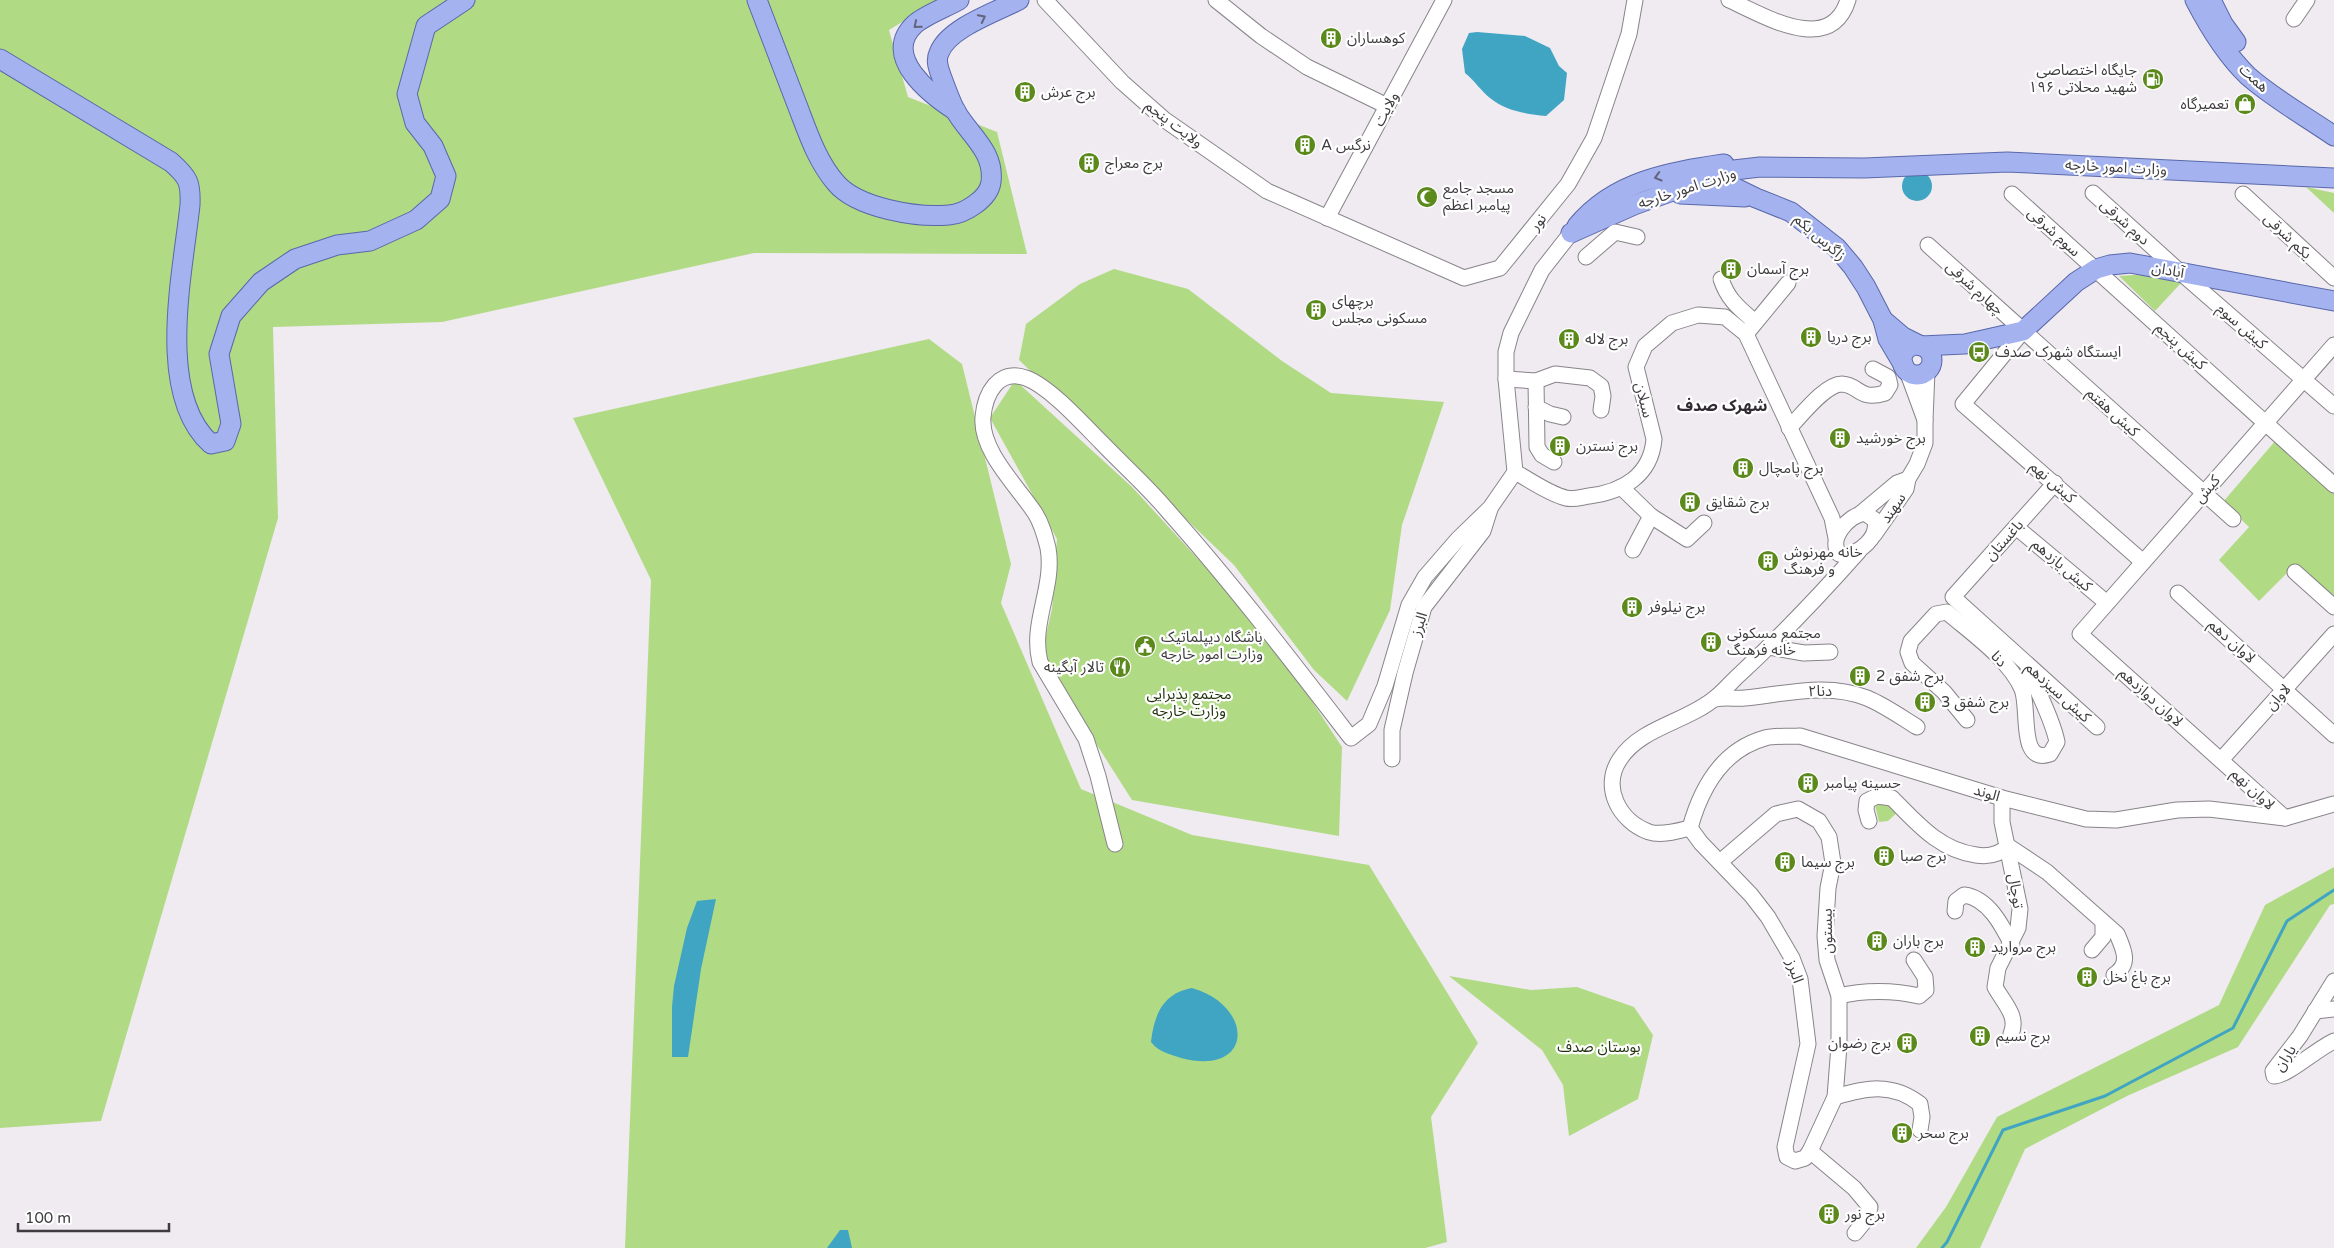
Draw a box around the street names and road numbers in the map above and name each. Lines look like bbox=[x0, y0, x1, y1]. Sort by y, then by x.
street label: همت bbox=[2235, 60, 2273, 96]
street label: ولایت bbox=[1370, 89, 1402, 129]
street label: ولایت پنجم bbox=[1140, 96, 1207, 153]
street label: وزارت امور خارجه bbox=[2065, 155, 2167, 179]
street label: وزارت امور خارجه bbox=[1636, 164, 1738, 212]
street label: دوم شرقی bbox=[2095, 195, 2153, 250]
street label: سوم شرقی bbox=[2022, 204, 2084, 262]
street label: یکم شرقی bbox=[2259, 209, 2316, 264]
street label: نور bbox=[1525, 210, 1550, 235]
street label: زاگرس یکم bbox=[1789, 210, 1850, 266]
street label: چهارم شرقی bbox=[1941, 257, 2008, 320]
street label: آبادان bbox=[2150, 258, 2186, 282]
street label: کیش سوم bbox=[2212, 299, 2271, 355]
street label: کیش پنجم bbox=[2150, 318, 2211, 376]
street label: سبلان bbox=[1631, 380, 1657, 420]
street label: کیش هفتم bbox=[2082, 384, 2144, 442]
street label: کیش نهم bbox=[2025, 457, 2080, 509]
street label: کیش bbox=[2190, 471, 2224, 507]
street label: سهند bbox=[1876, 489, 1910, 527]
street label: باغستان bbox=[1981, 516, 2027, 564]
street label: کیش یازدهم bbox=[2027, 535, 2096, 597]
street label: البرز bbox=[1406, 610, 1431, 639]
street label: لاوان دهم bbox=[2203, 615, 2259, 668]
street label: دنا bbox=[1987, 647, 2011, 671]
street label: کیش سیزدهم bbox=[2020, 658, 2095, 728]
street label: لاوان دوازدهم bbox=[2114, 664, 2187, 732]
street label: لاوان bbox=[2262, 680, 2294, 714]
street label: دنا۲ bbox=[1808, 682, 1832, 700]
street label: لاوان نهم bbox=[2226, 764, 2279, 815]
street label: الوند bbox=[1972, 781, 2002, 805]
street label: توچال bbox=[2003, 872, 2028, 910]
street label: بیستون bbox=[1818, 908, 1836, 954]
street label: البرز bbox=[1782, 956, 1807, 985]
street label: یاران bbox=[2270, 1041, 2300, 1075]

